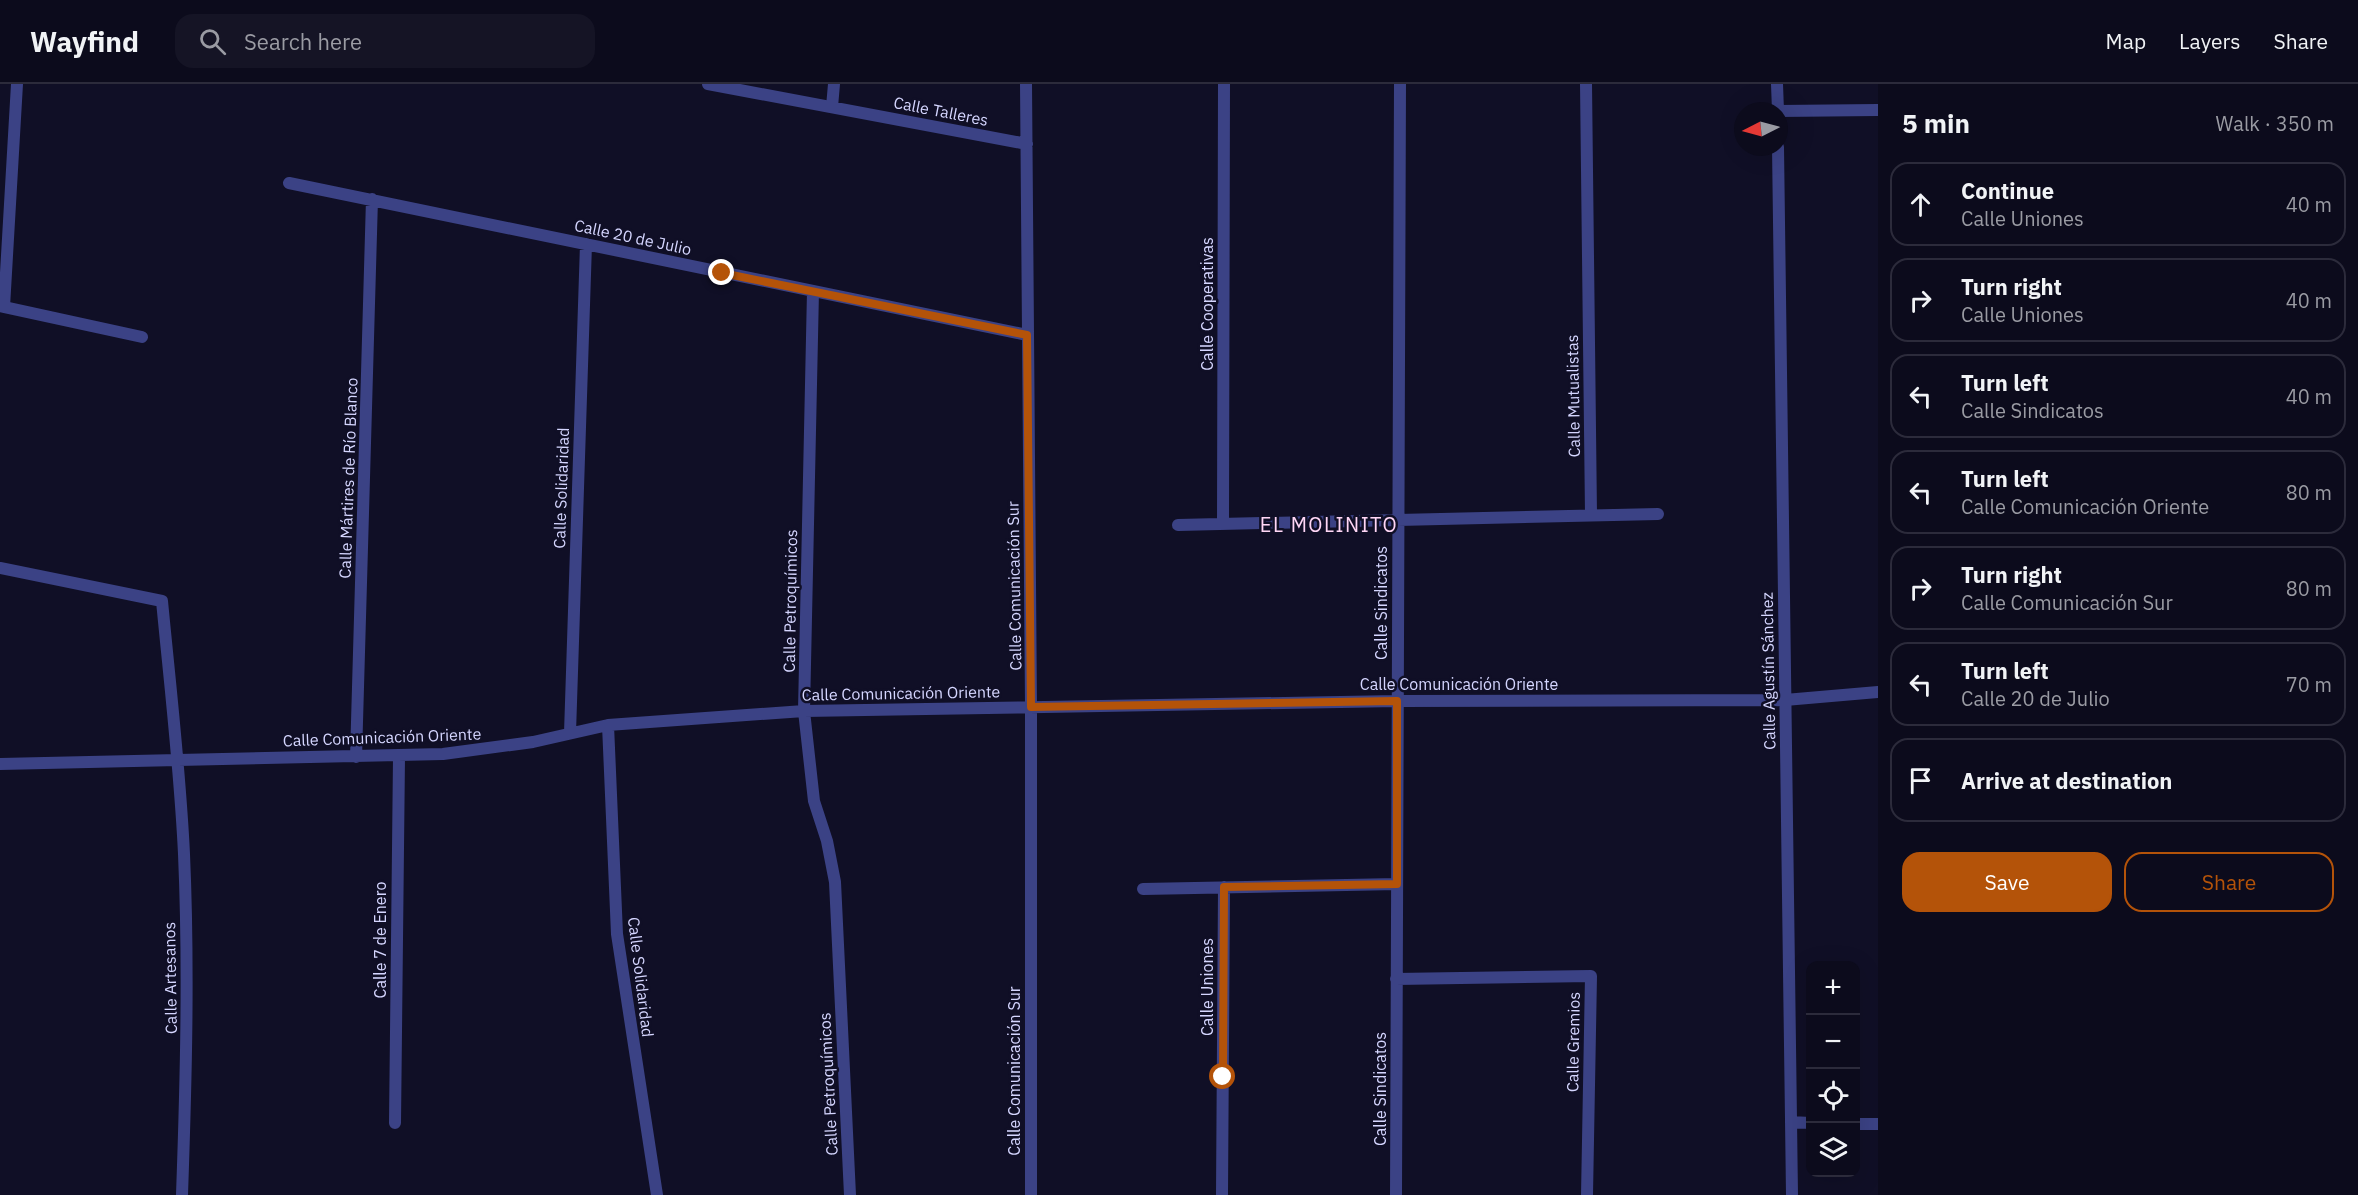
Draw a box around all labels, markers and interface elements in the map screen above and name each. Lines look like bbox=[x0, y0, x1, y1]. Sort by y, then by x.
search box bbox=[175, 14, 595, 68]
text: Wayfind bbox=[30, 23, 139, 60]
icon: search bbox=[196, 25, 229, 58]
text: Search here bbox=[244, 27, 362, 56]
text: Map bbox=[2106, 27, 2146, 55]
text: Layers bbox=[2179, 27, 2241, 55]
text: Share bbox=[2274, 27, 2328, 55]
street label: Calle Talleres bbox=[892, 92, 990, 130]
north arrow bbox=[1734, 102, 1788, 156]
text: 5 min bbox=[1902, 106, 1970, 140]
text: Walk · 350 m bbox=[2216, 110, 2334, 137]
text: Continue bbox=[1961, 176, 2054, 205]
icon: ahead bbox=[1904, 188, 1937, 221]
text: 40 m bbox=[2286, 191, 2332, 218]
text: Calle Uniones bbox=[1961, 205, 2084, 232]
street label: Calle 20 de Julio bbox=[573, 215, 693, 259]
street label: Calle Cooperativas bbox=[1197, 237, 1217, 371]
route end bbox=[708, 259, 734, 285]
text: Turn right bbox=[1961, 272, 2062, 301]
icon: right bbox=[1904, 284, 1937, 317]
text: 40 m bbox=[2286, 287, 2332, 314]
text: Calle Uniones bbox=[1961, 301, 2084, 328]
street label: Calle Mutualistas bbox=[1562, 334, 1584, 458]
text: Turn left bbox=[1961, 368, 2049, 397]
street label: Calle Mártires de Río Blanco bbox=[334, 377, 362, 579]
icon: left bbox=[1904, 380, 1937, 413]
text: 40 m bbox=[2286, 383, 2332, 410]
text: Calle Sindicatos bbox=[1961, 397, 2104, 424]
street label: Calle Solidaridad bbox=[549, 427, 573, 549]
text: Turn left bbox=[1961, 464, 2049, 493]
icon: left bbox=[1904, 476, 1937, 509]
text: 80 m bbox=[2286, 479, 2332, 506]
text: Calle Comunicación Oriente bbox=[1961, 493, 2209, 520]
street label: Calle Comunicación Sur bbox=[1003, 501, 1025, 671]
district label: EL MOLINITO bbox=[1260, 511, 1398, 538]
street label: Calle Petroquímicos bbox=[779, 529, 801, 673]
street label: Calle Sindicatos bbox=[1371, 546, 1391, 660]
text: Turn right bbox=[1961, 560, 2062, 589]
icon: right bbox=[1904, 572, 1937, 605]
text: 80 m bbox=[2286, 575, 2332, 602]
text: Calle Comunicación Sur bbox=[1961, 589, 2173, 616]
street label: Calle Agustín Sánchez bbox=[1757, 592, 1779, 750]
text: Turn left bbox=[1961, 656, 2049, 685]
icon: left bbox=[1904, 668, 1937, 701]
text: 70 m bbox=[2286, 671, 2332, 698]
street label: Calle Comunicación Oriente bbox=[1360, 674, 1559, 694]
street label: Calle Comunicación Oriente bbox=[802, 681, 1001, 705]
text: Calle 20 de Julio bbox=[1961, 685, 2110, 712]
street label: Calle Comunicación Oriente bbox=[282, 724, 482, 750]
icon: arrive bbox=[1904, 764, 1937, 797]
text: Arrive at destination bbox=[1961, 766, 2172, 795]
button: Save bbox=[1902, 852, 2112, 912]
button: Share bbox=[2124, 852, 2334, 912]
street label: Calle 7 de Enero bbox=[370, 882, 390, 998]
street label: Calle Solidaridad bbox=[624, 916, 658, 1038]
street label: Calle Artesanos bbox=[159, 922, 181, 1034]
street label: Calle Uniones bbox=[1197, 938, 1217, 1036]
map controls bbox=[1806, 961, 1860, 1177]
button: + bbox=[1806, 961, 1860, 1015]
street label: Calle Comunicación Sur bbox=[1004, 986, 1024, 1156]
street label: Calle Gremios bbox=[1562, 992, 1584, 1092]
street label: Calle Petroquímicos bbox=[814, 1012, 842, 1156]
button: − bbox=[1806, 1015, 1860, 1069]
street label: Calle Sindicatos bbox=[1370, 1032, 1390, 1146]
route start bbox=[1209, 1063, 1235, 1089]
button: locate bbox=[1806, 1069, 1860, 1123]
button: layers bbox=[1806, 1123, 1860, 1177]

